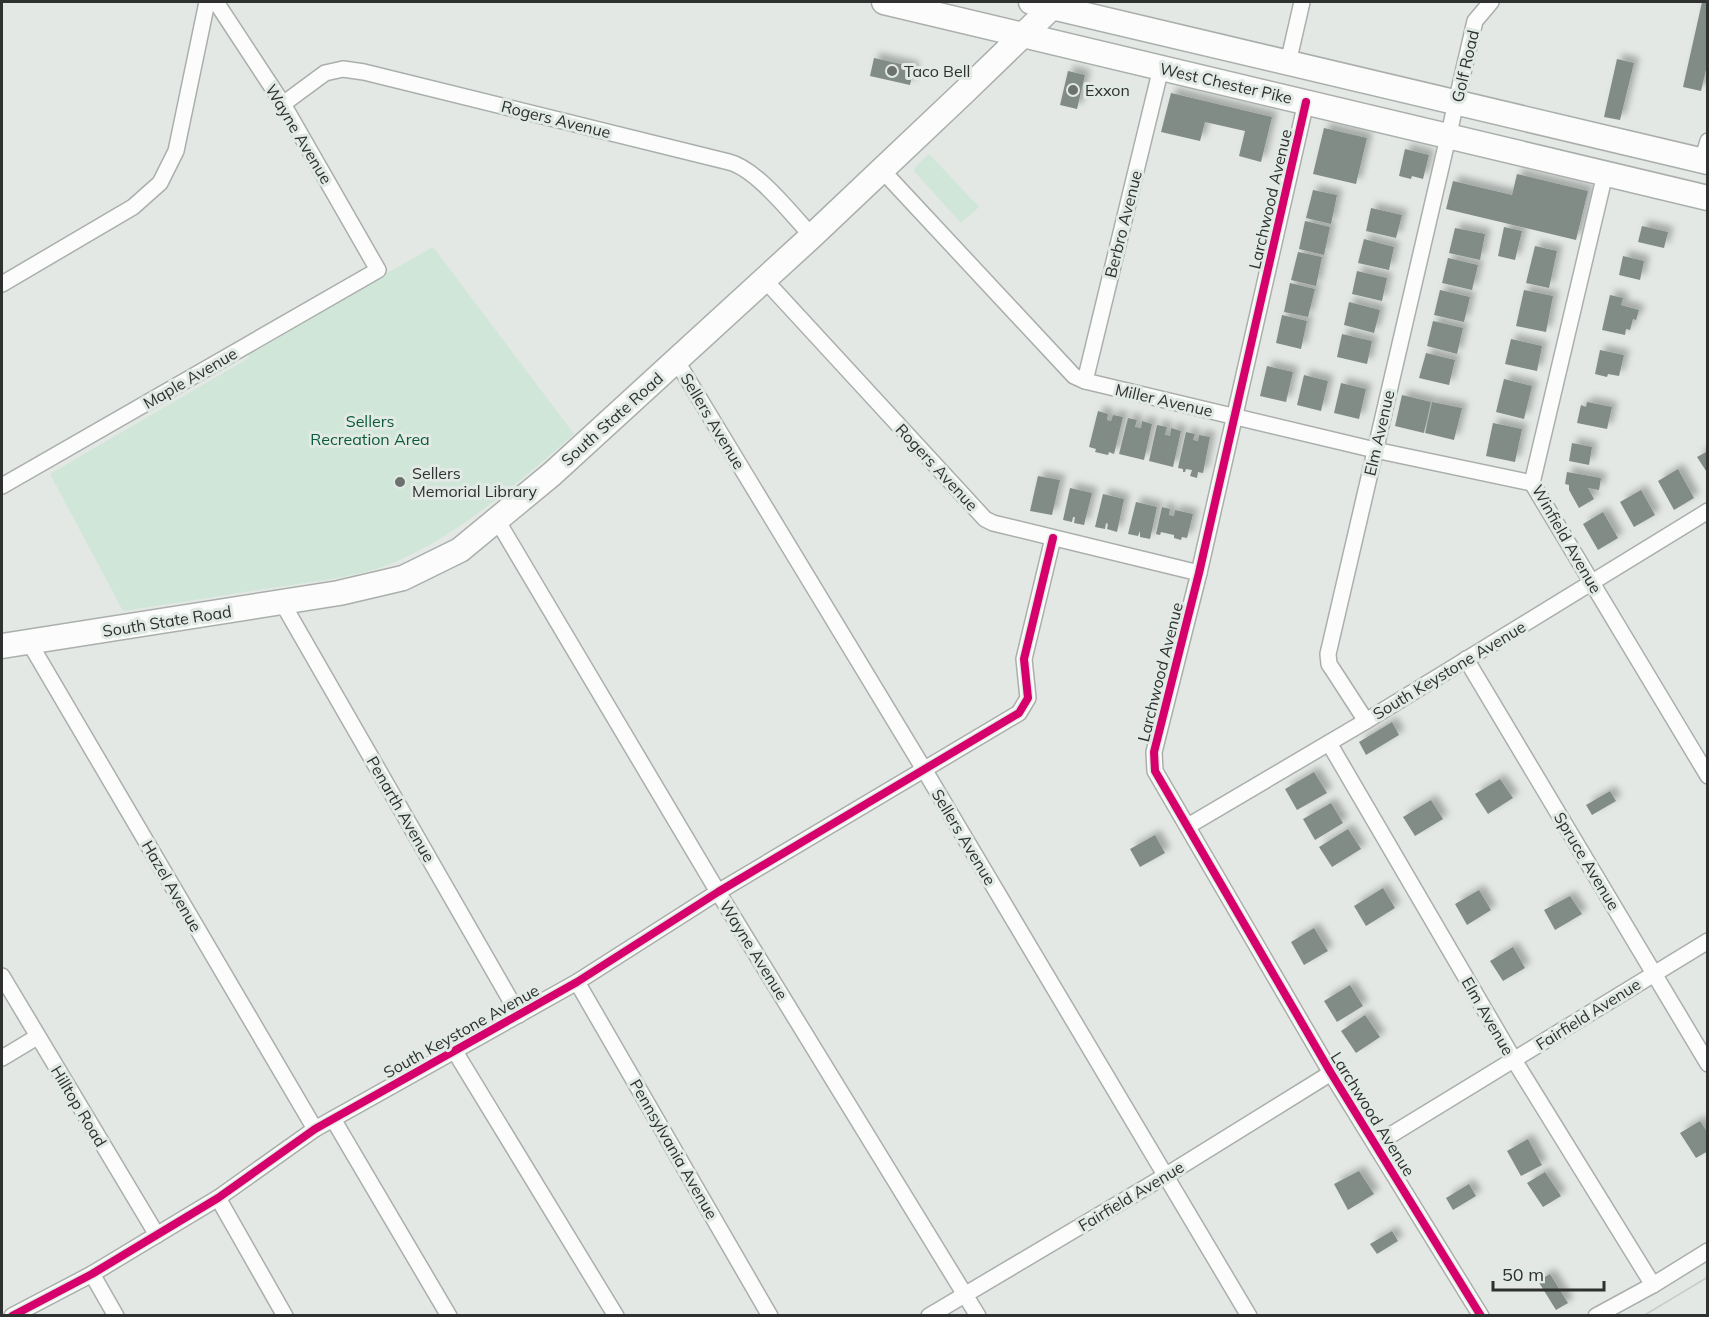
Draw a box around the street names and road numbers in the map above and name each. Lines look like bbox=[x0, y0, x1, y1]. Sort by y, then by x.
street label: Golf Road bbox=[1447, 28, 1483, 104]
street label: West Chester Pike bbox=[1158, 58, 1294, 108]
street label: Wayne Avenue bbox=[261, 80, 337, 188]
street label: Rogers Avenue bbox=[499, 96, 613, 142]
street label: Larchwood Avenue bbox=[1244, 127, 1296, 271]
street label: Berbro Avenue bbox=[1100, 168, 1146, 280]
street label: Maple Avenue bbox=[139, 343, 241, 413]
street label: South State Road bbox=[557, 368, 667, 470]
street label: Sellers Avenue bbox=[676, 369, 750, 473]
street label: Miller Avenue bbox=[1113, 379, 1215, 421]
street label: Elm Avenue bbox=[1359, 388, 1399, 478]
street label: Rogers Avenue bbox=[892, 419, 982, 515]
street label: Winfield Avenue bbox=[1528, 481, 1606, 597]
street label: Larchwood Avenue bbox=[1133, 600, 1187, 744]
street label: South State Road bbox=[101, 601, 233, 641]
street label: South Keystone Avenue bbox=[1369, 616, 1529, 724]
street label: Penarth Avenue bbox=[363, 753, 439, 865]
street label: Sellers Avenue bbox=[927, 785, 1001, 889]
street label: Spruce Avenue bbox=[1550, 808, 1624, 914]
street label: Hazel Avenue bbox=[138, 837, 206, 935]
street label: Wayne Avenue bbox=[716, 897, 792, 1003]
street label: Elm Avenue bbox=[1458, 973, 1518, 1059]
street label: Fairfield Avenue bbox=[1532, 974, 1644, 1054]
street label: South Keystone Avenue bbox=[380, 980, 542, 1082]
street label: Larchwood Avenue bbox=[1327, 1048, 1419, 1180]
street label: Hilltop Road bbox=[47, 1062, 111, 1150]
street label: Pennsylvania Avenue bbox=[626, 1075, 722, 1223]
street label: Fairfield Avenue bbox=[1075, 1157, 1187, 1235]

